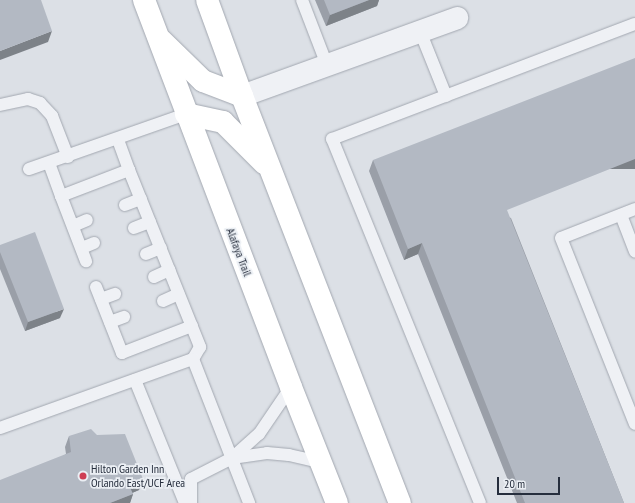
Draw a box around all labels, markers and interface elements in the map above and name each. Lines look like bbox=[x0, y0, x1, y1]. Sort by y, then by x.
street label: Alafaya Trail bbox=[223, 226, 255, 278]
place label: Hilton Garden Inn Orlando East/UCF Area bbox=[91, 462, 185, 490]
scale bar bbox=[499, 469, 562, 495]
marker: Hilton Garden Inn Orlando East/UCF Area bbox=[78, 471, 88, 481]
text: 20 m bbox=[504, 476, 525, 491]

